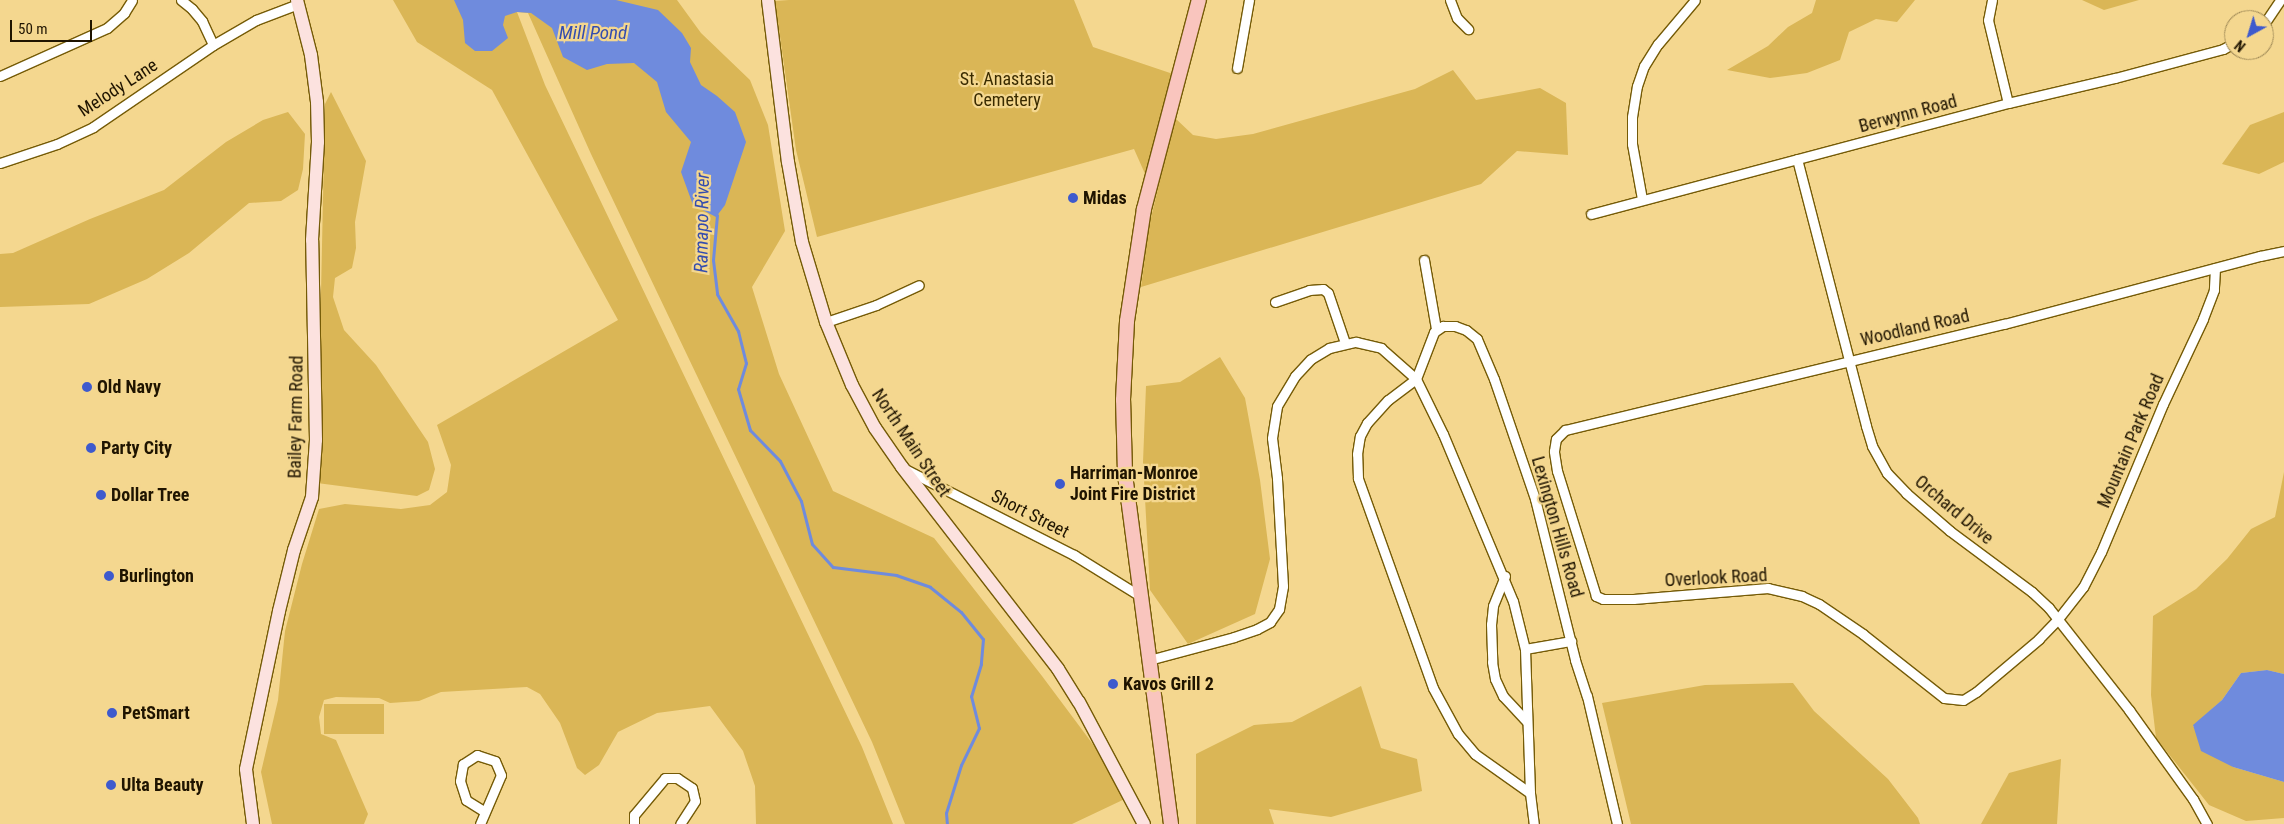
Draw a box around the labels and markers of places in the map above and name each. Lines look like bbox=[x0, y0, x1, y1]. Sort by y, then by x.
place label: Midas bbox=[1083, 187, 1127, 209]
marker: Midas bbox=[1067, 192, 1079, 204]
place label: Old Navy bbox=[97, 376, 161, 398]
marker: Old Navy bbox=[81, 381, 93, 393]
place label: Party City bbox=[101, 437, 172, 459]
marker: Party City bbox=[85, 442, 97, 454]
place label: Harriman-Monroe Joint Fire District bbox=[1070, 463, 1198, 506]
marker: Harriman-Monroe Joint Fire District bbox=[1054, 478, 1066, 490]
place label: Dollar Tree bbox=[111, 484, 190, 506]
marker: Dollar Tree bbox=[95, 489, 107, 501]
place label: Burlington bbox=[119, 565, 194, 587]
marker: Burlington bbox=[103, 570, 115, 582]
place label: Kavos Grill 2 bbox=[1123, 673, 1214, 695]
marker: Kavos Grill 2 bbox=[1107, 678, 1119, 690]
place label: PetSmart bbox=[122, 702, 190, 724]
marker: PetSmart bbox=[106, 707, 118, 719]
place label: Ulta Beauty bbox=[121, 774, 204, 796]
marker: Ulta Beauty bbox=[105, 779, 117, 791]

